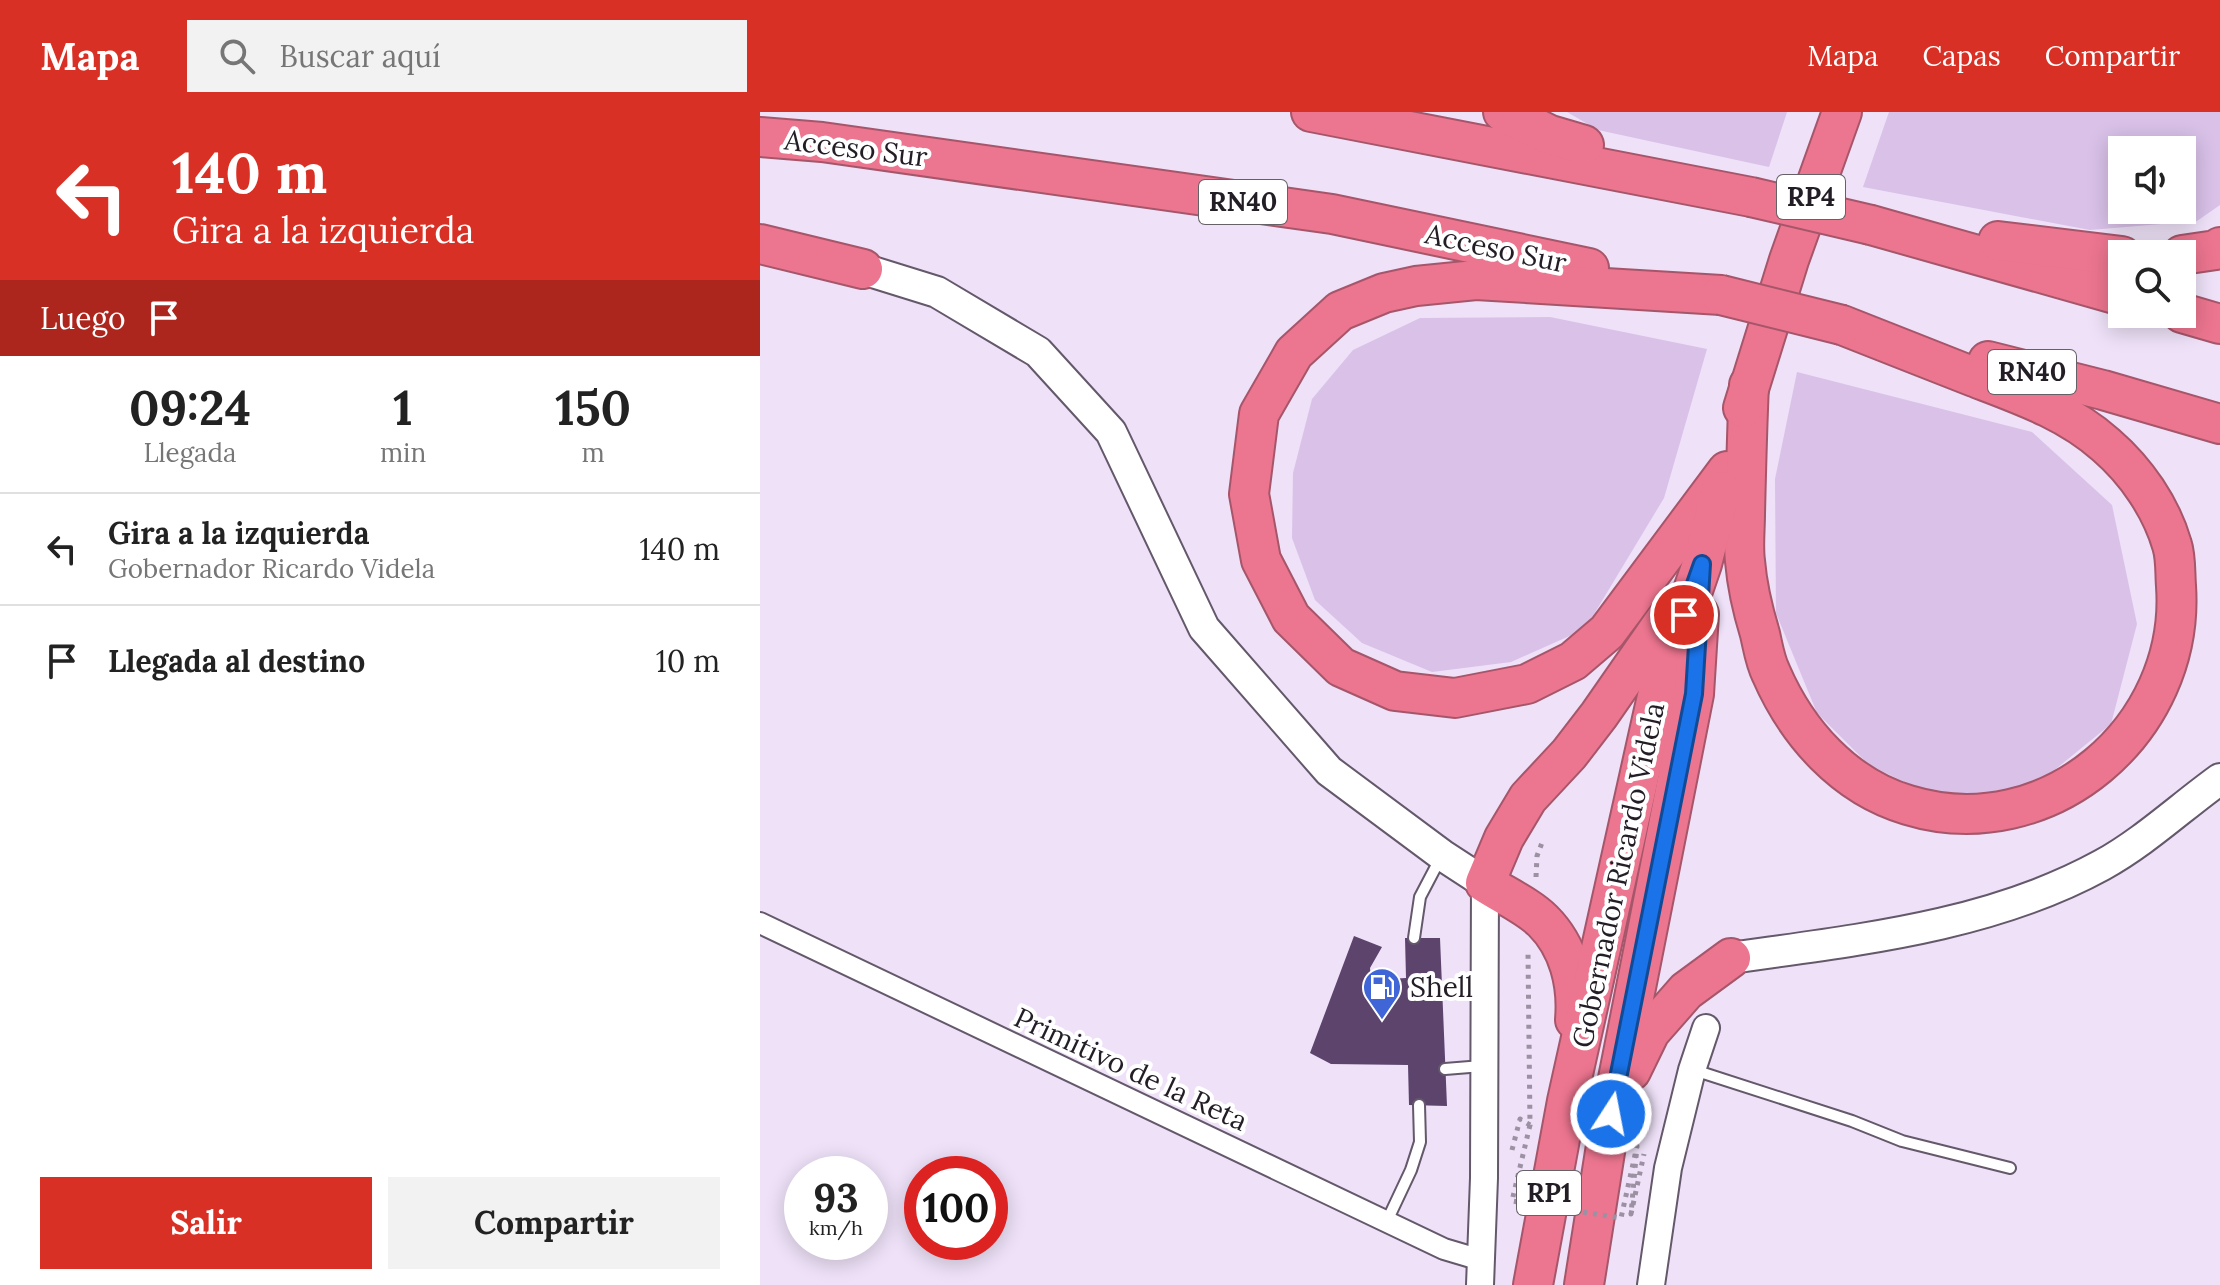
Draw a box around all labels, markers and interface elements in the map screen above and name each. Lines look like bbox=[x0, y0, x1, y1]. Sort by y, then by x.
search box bbox=[187, 20, 747, 92]
text: Mapa bbox=[40, 32, 139, 80]
icon: search bbox=[215, 34, 259, 78]
text: Buscar aquí bbox=[279, 37, 441, 75]
text: Mapa bbox=[1807, 38, 1879, 74]
text: Capas bbox=[1923, 38, 2001, 74]
text: Compartir bbox=[2045, 38, 2180, 74]
street label: Acceso Sur bbox=[782, 121, 929, 175]
map controls bbox=[2108, 136, 2196, 328]
button: sound bbox=[2108, 136, 2196, 224]
text: 140 m bbox=[172, 137, 327, 208]
icon: left bbox=[40, 144, 144, 248]
road number: RP4 bbox=[1777, 175, 1845, 219]
road number: RN40 bbox=[1199, 180, 1287, 224]
text: Gira a la izquierda bbox=[172, 207, 474, 253]
street label: Acceso Sur bbox=[1421, 215, 1570, 281]
button: search bbox=[2108, 240, 2196, 328]
icon: arrive bbox=[142, 296, 186, 340]
text: Luego bbox=[40, 299, 126, 337]
road number: RN40 bbox=[1988, 350, 2076, 394]
text: 09:24 bbox=[129, 377, 251, 438]
text: 1 bbox=[393, 377, 413, 438]
text: 150 bbox=[555, 377, 631, 438]
text: Llegada bbox=[143, 436, 236, 469]
text: min bbox=[380, 436, 426, 469]
text: m bbox=[581, 436, 605, 469]
text: Gira a la izquierda bbox=[108, 514, 369, 552]
icon: left bbox=[40, 527, 84, 571]
text: 140 m bbox=[639, 530, 720, 568]
text: Gobernador Ricardo Videla bbox=[108, 552, 435, 585]
pin bbox=[1650, 581, 1718, 649]
icon: arrive bbox=[1662, 593, 1706, 637]
icon: arrive bbox=[40, 639, 84, 683]
text: Llegada al destino bbox=[108, 642, 365, 680]
text: 10 m bbox=[656, 642, 720, 680]
street label: Gobernador Ricardo Videla bbox=[1564, 699, 1672, 1051]
fuel station icon: Shell bbox=[1361, 966, 1403, 1021]
place label: Shell bbox=[1410, 969, 1473, 1005]
street label: Primitivo de la Reta bbox=[1009, 999, 1253, 1139]
position arrow bbox=[1569, 1072, 1653, 1156]
speed limit sign: 100 bbox=[904, 1156, 1008, 1260]
road number: RP1 bbox=[1517, 1171, 1581, 1215]
text: 93 bbox=[813, 1172, 859, 1223]
button: Salir bbox=[40, 1177, 372, 1269]
button: Compartir bbox=[388, 1177, 720, 1269]
text: km/h bbox=[809, 1215, 863, 1240]

